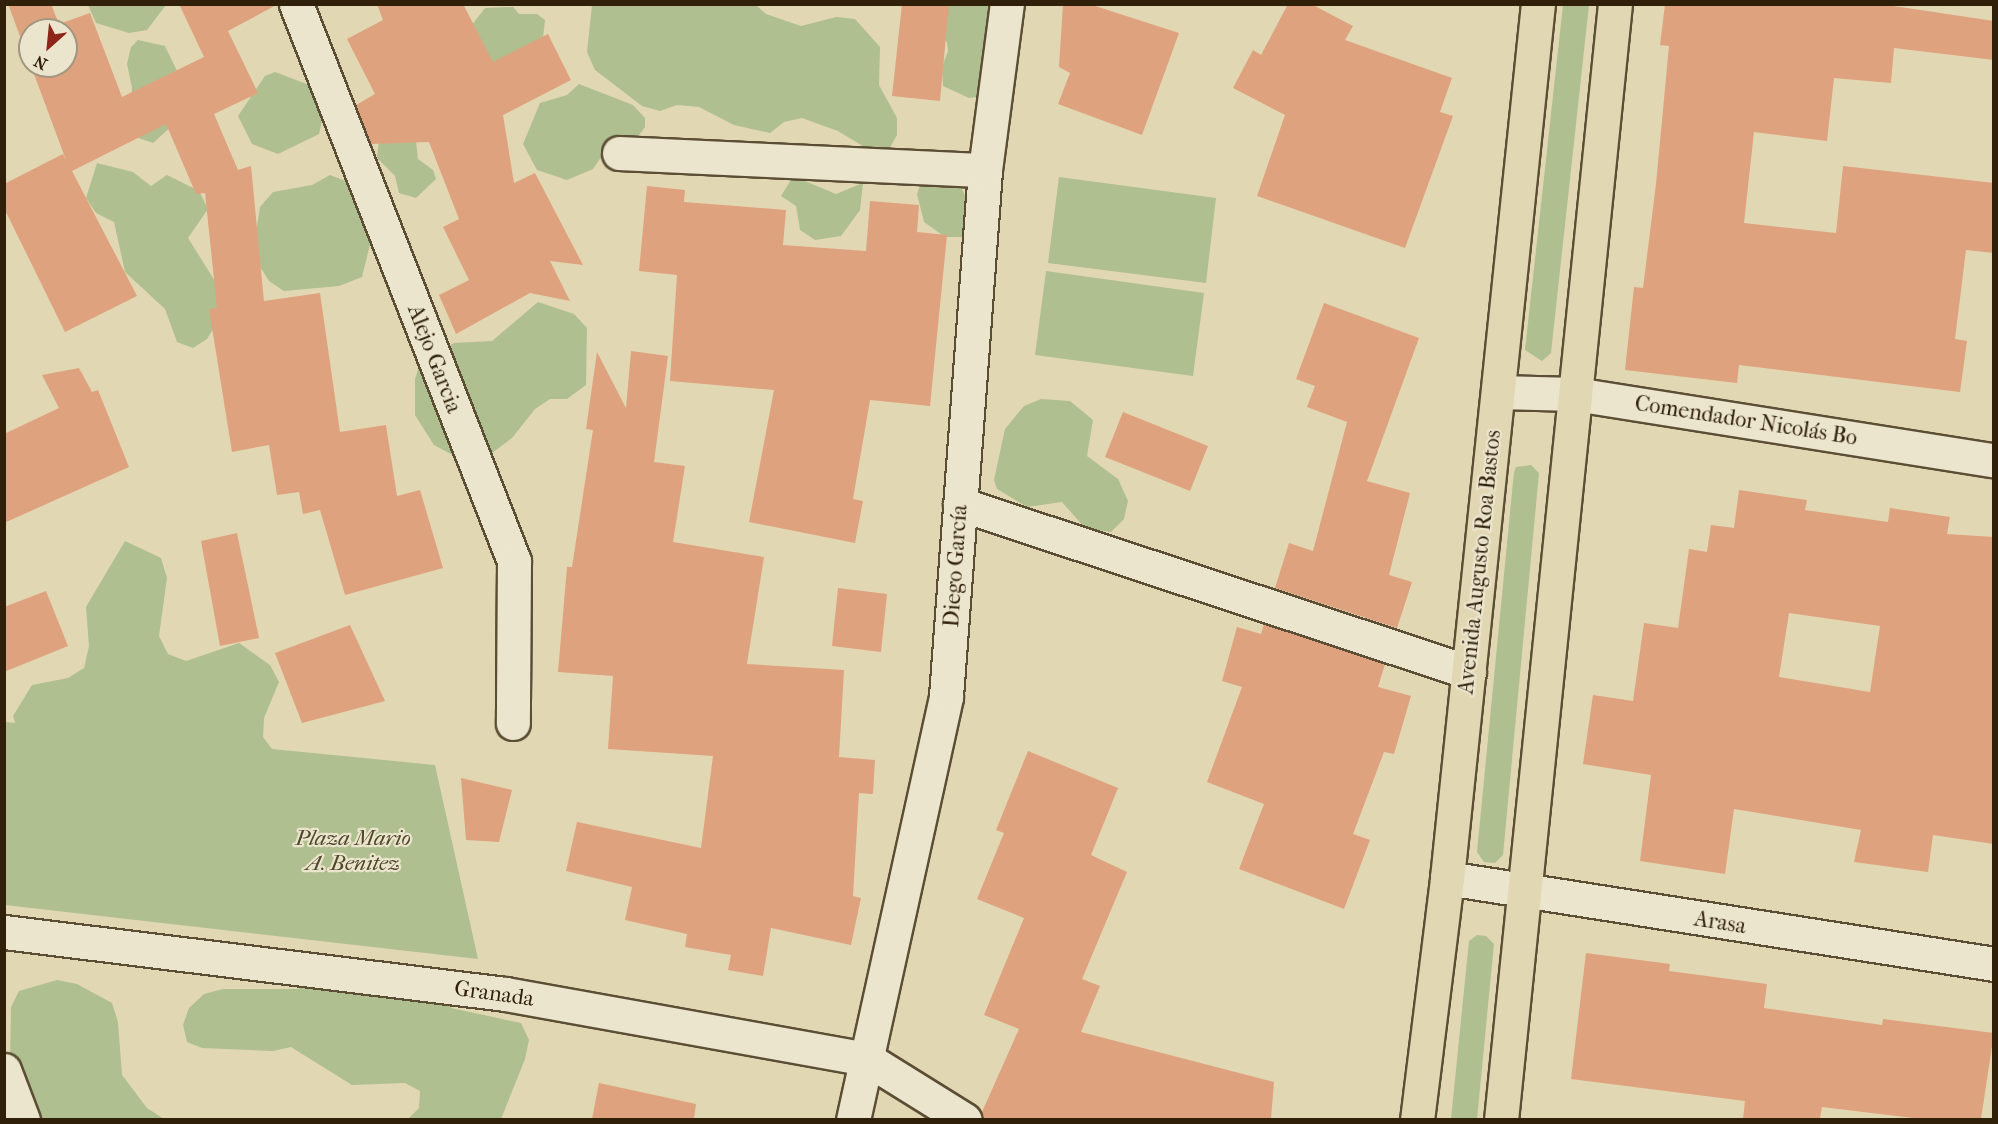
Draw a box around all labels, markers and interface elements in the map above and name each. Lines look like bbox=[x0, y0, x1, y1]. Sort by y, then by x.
north arrow bbox=[18, 18, 78, 78]
text: N bbox=[31, 51, 50, 74]
street label: Alejo Garcia bbox=[401, 301, 467, 417]
street label: Comendador Nicolás Bo bbox=[1633, 390, 1859, 452]
street label: Avenida Augusto Roa Bastos bbox=[1453, 429, 1507, 695]
street label: Diego García bbox=[939, 504, 973, 628]
park label: Plaza Mario A. Benitez bbox=[295, 825, 411, 876]
street label: Arasa bbox=[1692, 906, 1748, 940]
street label: Granada bbox=[452, 975, 536, 1013]

